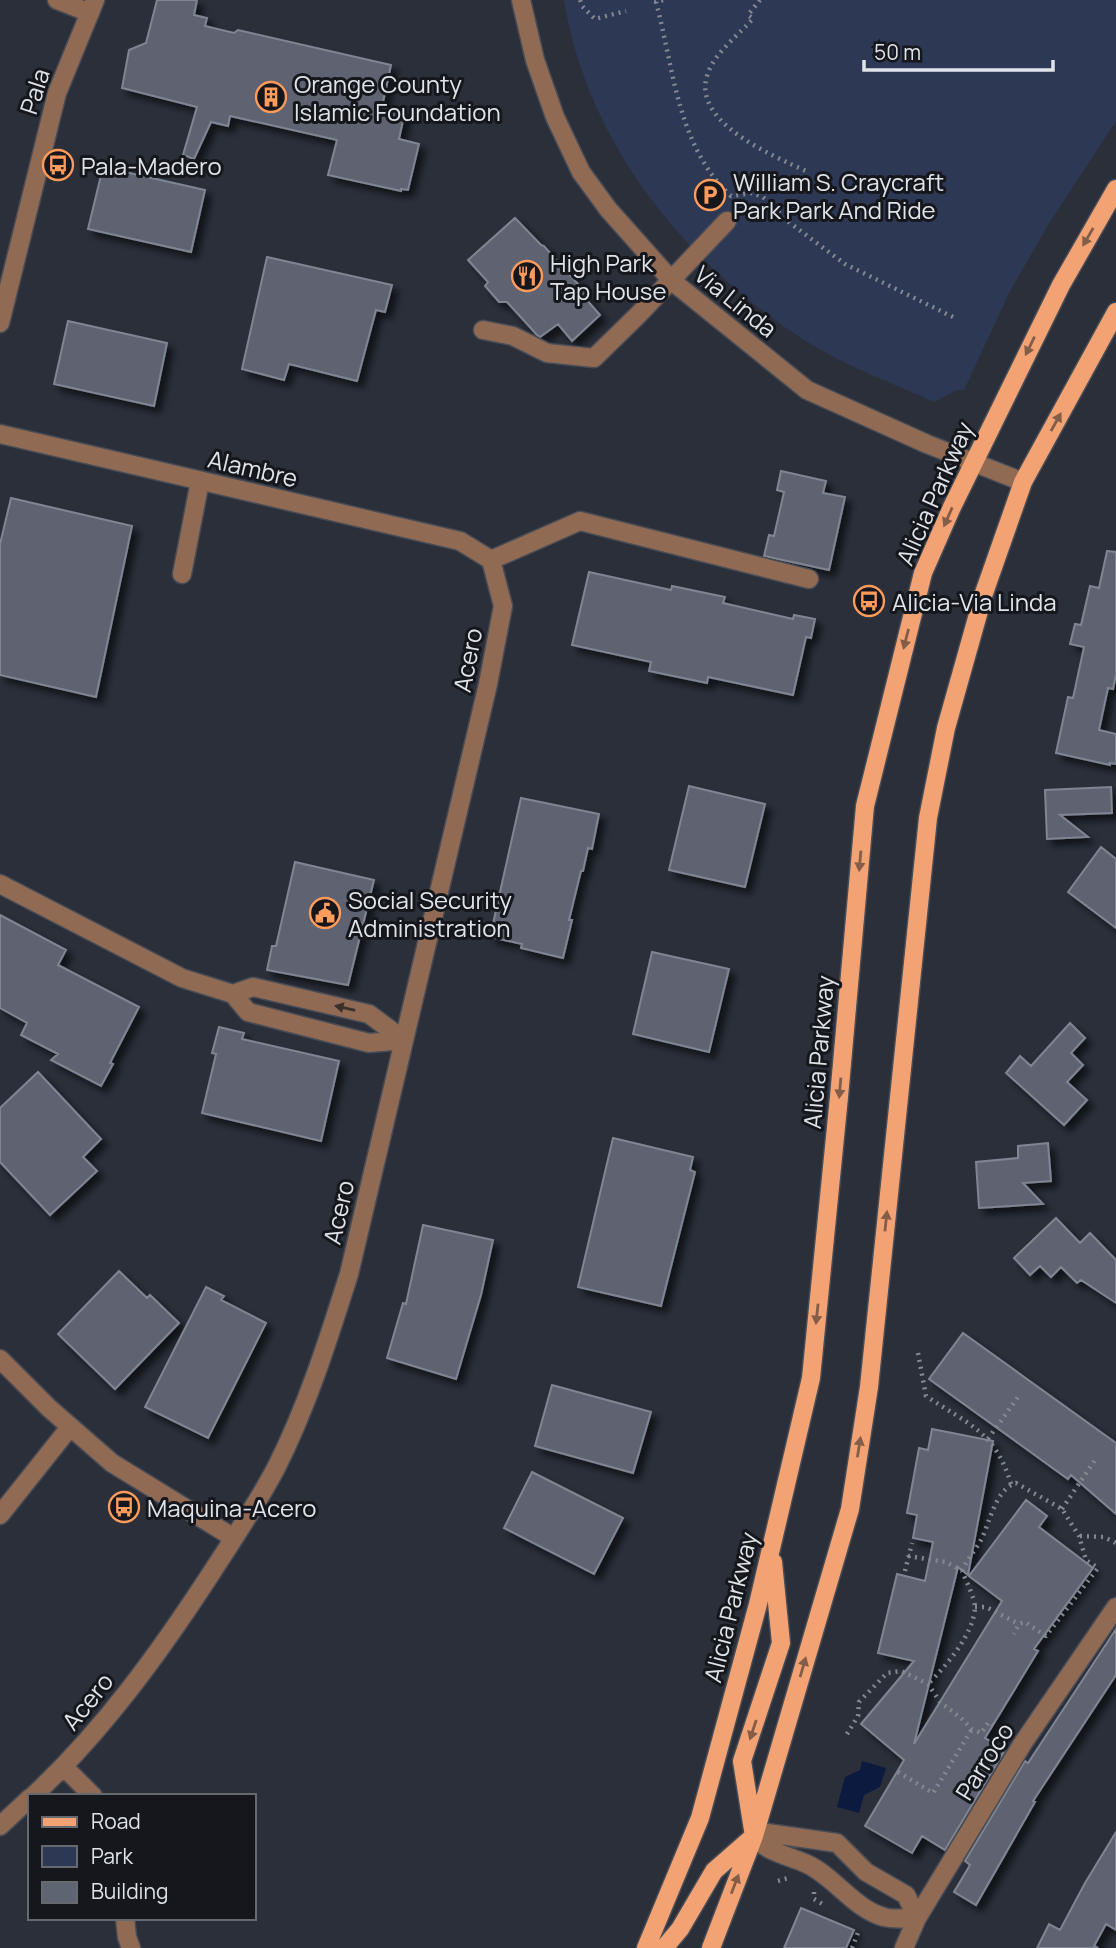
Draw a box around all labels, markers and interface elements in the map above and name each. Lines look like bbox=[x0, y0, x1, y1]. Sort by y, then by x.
scale bar bbox=[864, 28, 1053, 72]
text: 50 m bbox=[874, 38, 921, 66]
street label: Pala bbox=[11, 64, 57, 118]
place label: Orange County Islamic Foundation bbox=[294, 67, 501, 128]
building icon: Orange County Islamic Foundation bbox=[254, 80, 288, 114]
bus stop icon: Pala-Madero bbox=[41, 148, 75, 182]
place label: Pala-Madero bbox=[81, 149, 222, 182]
place label: William S. Craycraft Park Park And Ride bbox=[733, 165, 944, 226]
parking icon: William S. Craycraft Park Park And Ride bbox=[693, 178, 727, 212]
one-way arrow bbox=[1082, 227, 1094, 247]
place label: High Park Tap House bbox=[550, 246, 667, 307]
street label: Via Linda bbox=[688, 258, 784, 344]
restaurant icon: High Park Tap House bbox=[510, 259, 544, 293]
one-way arrow bbox=[1025, 336, 1036, 356]
one-way arrow bbox=[1050, 413, 1062, 432]
street label: Alicia Parkway bbox=[888, 416, 981, 570]
street label: Alambre bbox=[205, 442, 301, 494]
one-way arrow bbox=[942, 507, 954, 527]
bus stop icon: Alicia-Via Linda bbox=[852, 584, 886, 618]
place label: Alicia-Via Linda bbox=[892, 585, 1057, 618]
street label: Acero bbox=[445, 625, 489, 695]
one-way arrow bbox=[900, 628, 911, 650]
one-way arrow bbox=[854, 850, 865, 872]
place label: Social Security Administration bbox=[348, 883, 512, 944]
public building icon: Social Security Administration bbox=[308, 896, 342, 930]
street label: Alicia Parkway bbox=[795, 974, 841, 1130]
one-way arrow bbox=[334, 1002, 356, 1013]
one-way arrow bbox=[834, 1077, 845, 1099]
street label: Acero bbox=[315, 1177, 361, 1247]
one-way arrow bbox=[881, 1210, 892, 1232]
one-way arrow bbox=[811, 1303, 822, 1325]
one-way arrow bbox=[854, 1436, 865, 1458]
bus stop icon: Maquina-Acero bbox=[107, 1490, 141, 1524]
place label: Maquina-Acero bbox=[147, 1491, 317, 1524]
street label: Alicia Parkway bbox=[695, 1528, 765, 1686]
one-way arrow bbox=[799, 1657, 809, 1678]
street label: Acero bbox=[54, 1665, 120, 1737]
street label: Parroco bbox=[947, 1716, 1021, 1806]
one-way arrow bbox=[747, 1720, 757, 1741]
legend bbox=[28, 1794, 256, 1920]
text: Road bbox=[91, 1807, 141, 1835]
text: Park bbox=[91, 1842, 133, 1870]
one-way arrow bbox=[730, 1874, 741, 1895]
text: Building bbox=[91, 1877, 168, 1905]

